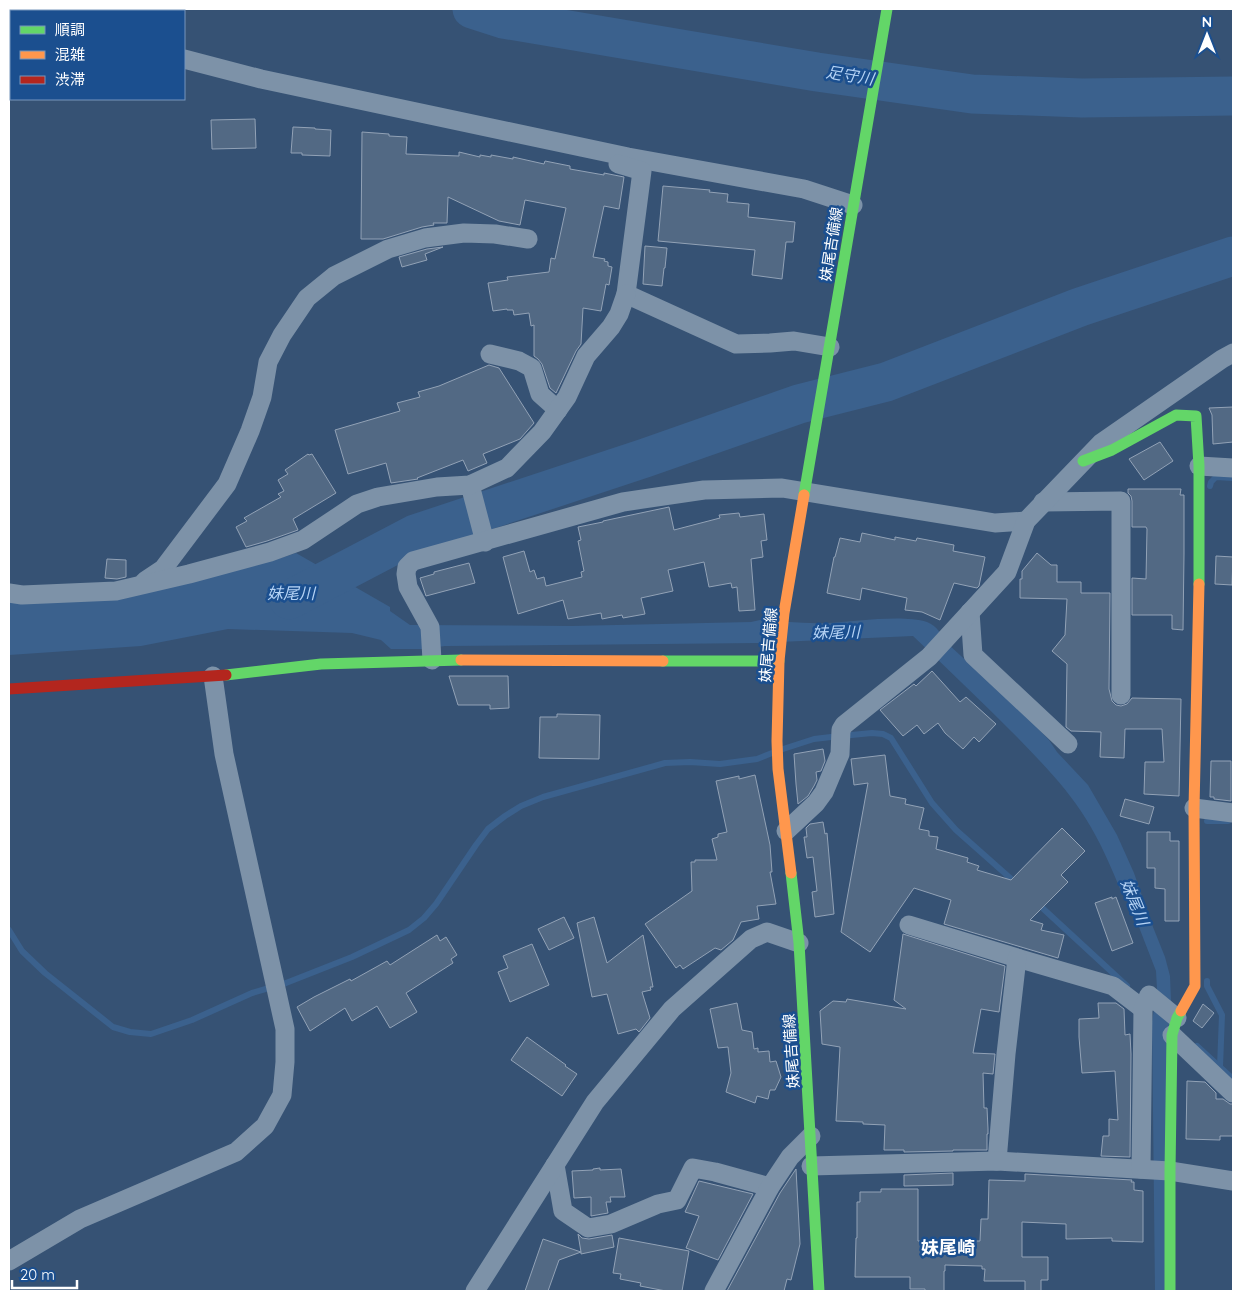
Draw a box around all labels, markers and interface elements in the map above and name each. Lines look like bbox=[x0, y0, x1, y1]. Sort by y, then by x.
legend bbox=[10, 10, 185, 100]
north arrow bbox=[1182, 10, 1232, 60]
text: N bbox=[1202, 13, 1212, 31]
text: 順調 bbox=[55, 20, 85, 39]
text: 混雑 bbox=[55, 45, 85, 64]
water label: 足守川 bbox=[825, 61, 877, 89]
text: 渋滞 bbox=[55, 70, 85, 89]
street label: 妹尾吉備線 bbox=[816, 205, 846, 283]
water label: 妹尾川 bbox=[267, 583, 317, 603]
street label: 妹尾吉備線 bbox=[755, 607, 781, 683]
water label: 妹尾川 bbox=[812, 622, 862, 642]
water label: 妹尾川 bbox=[1117, 876, 1154, 930]
street label: 妹尾吉備線 bbox=[779, 1013, 803, 1089]
district label: 妹尾崎 bbox=[921, 1236, 975, 1259]
scale bar bbox=[12, 1258, 78, 1290]
text: 20 m bbox=[20, 1265, 55, 1284]

